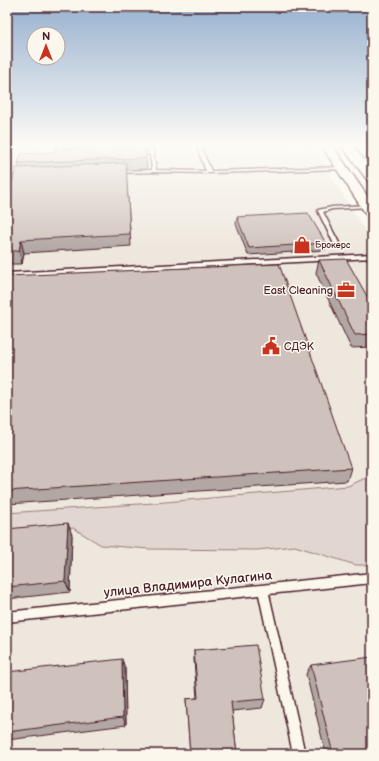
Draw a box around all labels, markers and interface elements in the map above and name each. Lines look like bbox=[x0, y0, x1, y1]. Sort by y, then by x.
north arrow bbox=[26, 26, 66, 66]
text: N bbox=[42, 30, 50, 43]
shop icon: Брокерс bbox=[292, 235, 312, 255]
place label: Брокерс bbox=[315, 240, 351, 251]
office icon: East Cleaning bbox=[336, 280, 356, 300]
place label: East Cleaning bbox=[263, 284, 333, 297]
public building icon: СДЭК bbox=[261, 336, 281, 356]
place label: СДЭК bbox=[284, 340, 315, 353]
street label: улица Владимира Кулагина bbox=[103, 567, 273, 601]

